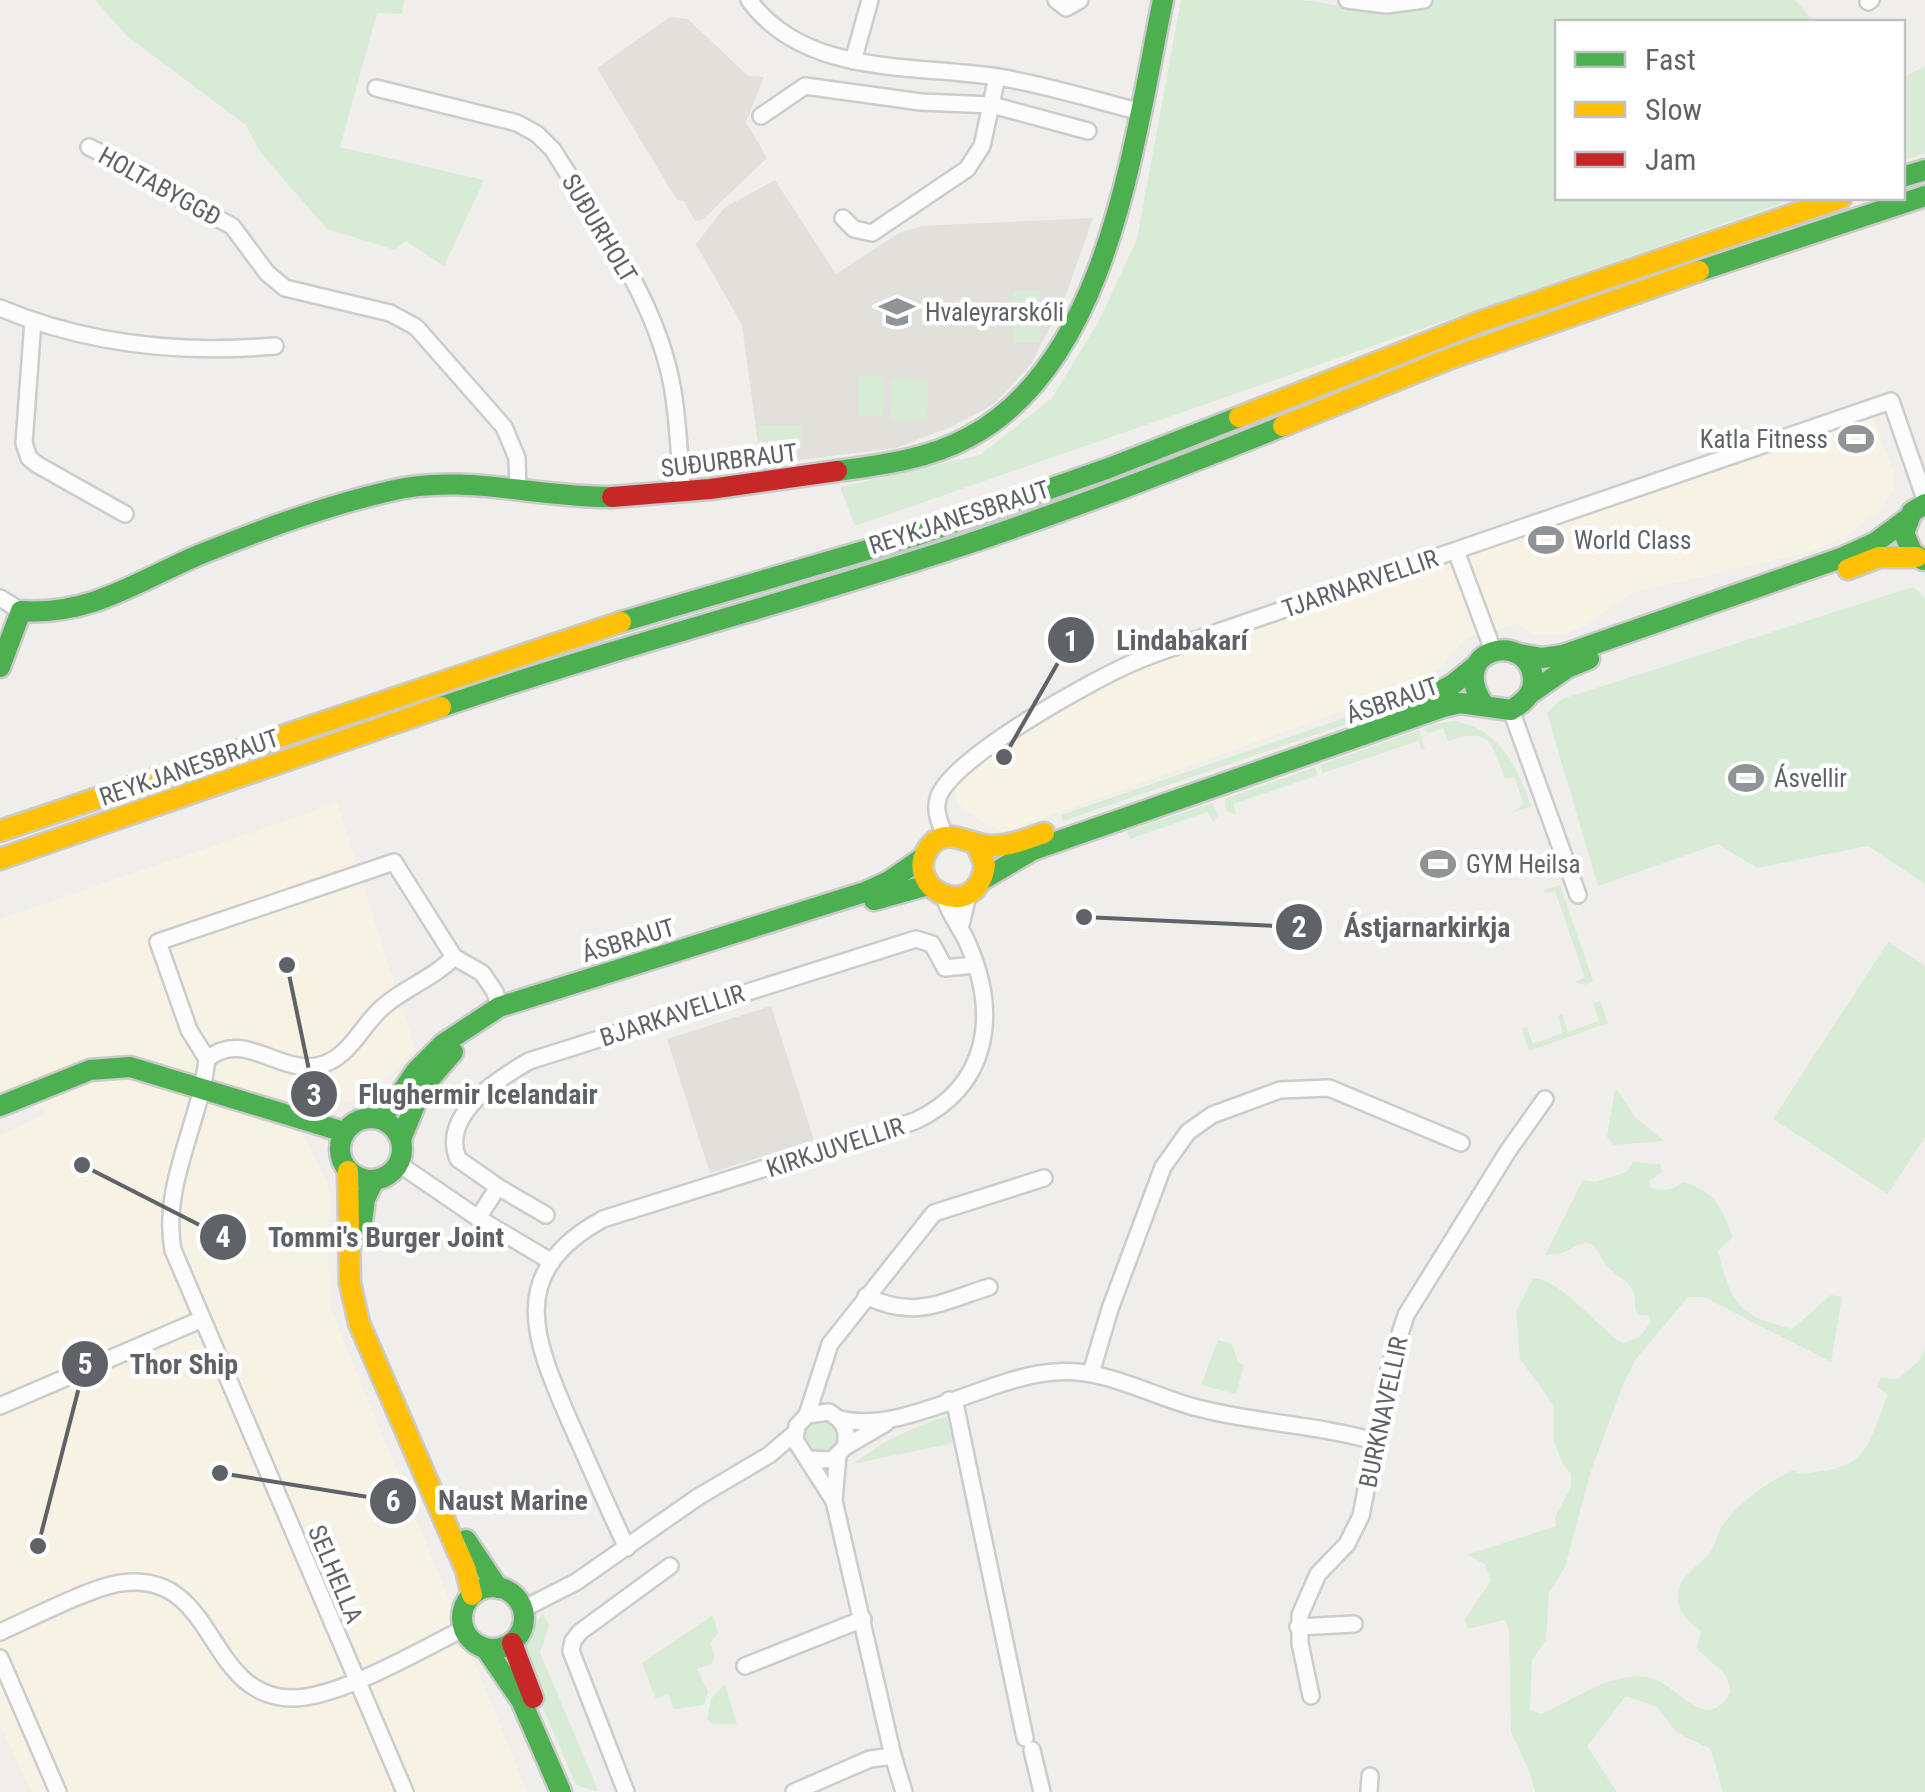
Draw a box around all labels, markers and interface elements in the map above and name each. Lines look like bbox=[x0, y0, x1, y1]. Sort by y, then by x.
legend bbox=[1555, 20, 1905, 200]
text: Fast bbox=[1645, 42, 1696, 77]
text: Slow bbox=[1645, 92, 1702, 127]
street label: HOLTABYGGÐ bbox=[93, 141, 226, 232]
text: Jam bbox=[1645, 142, 1696, 177]
street label: SUÐURHOLT bbox=[556, 169, 643, 288]
school or university icon: Hvaleyrarskóli bbox=[878, 293, 916, 331]
place label: Hvaleyrarskóli bbox=[925, 298, 1064, 327]
sports icon: Katla Fitness bbox=[1837, 420, 1875, 458]
place label: Katla Fitness bbox=[1700, 425, 1828, 454]
street label: SUÐURBRAUT bbox=[659, 438, 799, 483]
street label: REYKJANESBRAUT bbox=[865, 475, 1053, 560]
sports icon: World Class bbox=[1527, 521, 1565, 559]
place label: World Class bbox=[1574, 526, 1691, 555]
street label: TJARNARVELLIR bbox=[1279, 543, 1442, 624]
callout: Lindabakarí bbox=[1046, 611, 1268, 669]
text: 1 bbox=[1063, 623, 1079, 658]
text: Lindabakarí bbox=[1116, 624, 1249, 657]
street label: ÁSBRAUT bbox=[1342, 670, 1442, 730]
street label: REYKJANESBRAUT bbox=[96, 723, 283, 812]
sports icon: Ásvellir bbox=[1727, 759, 1765, 797]
place label: Ásvellir bbox=[1774, 763, 1847, 793]
sports icon: GYM Heilsa bbox=[1419, 845, 1457, 883]
place label: GYM Heilsa bbox=[1466, 850, 1581, 879]
callout: Ástjarnarkirkja bbox=[1274, 898, 1530, 956]
text: 2 bbox=[1291, 909, 1307, 944]
text: Ástjarnarkirkja bbox=[1344, 911, 1510, 944]
street label: ÁSBRAUT bbox=[578, 912, 678, 968]
street label: BJARKAVELLIR bbox=[596, 979, 748, 1052]
callout: Flughermir Icelandair bbox=[289, 1065, 618, 1123]
text: 3 bbox=[306, 1077, 322, 1112]
text: Flughermir Icelandair bbox=[358, 1078, 598, 1111]
street label: KIRKJUVELLIR bbox=[763, 1112, 907, 1183]
callout: Tommi's Burger Joint bbox=[198, 1208, 524, 1266]
text: 4 bbox=[215, 1219, 231, 1254]
text: Tommi's Burger Joint bbox=[268, 1221, 504, 1254]
street label: BURKNAVELLIR bbox=[1353, 1334, 1414, 1490]
callout: Thor Ship bbox=[60, 1335, 258, 1393]
text: 5 bbox=[77, 1346, 93, 1381]
text: Thor Ship bbox=[130, 1348, 238, 1381]
callout: Naust Marine bbox=[368, 1472, 608, 1530]
text: 6 bbox=[385, 1483, 401, 1518]
text: Naust Marine bbox=[438, 1484, 588, 1517]
street label: SELHELLA bbox=[302, 1521, 369, 1628]

